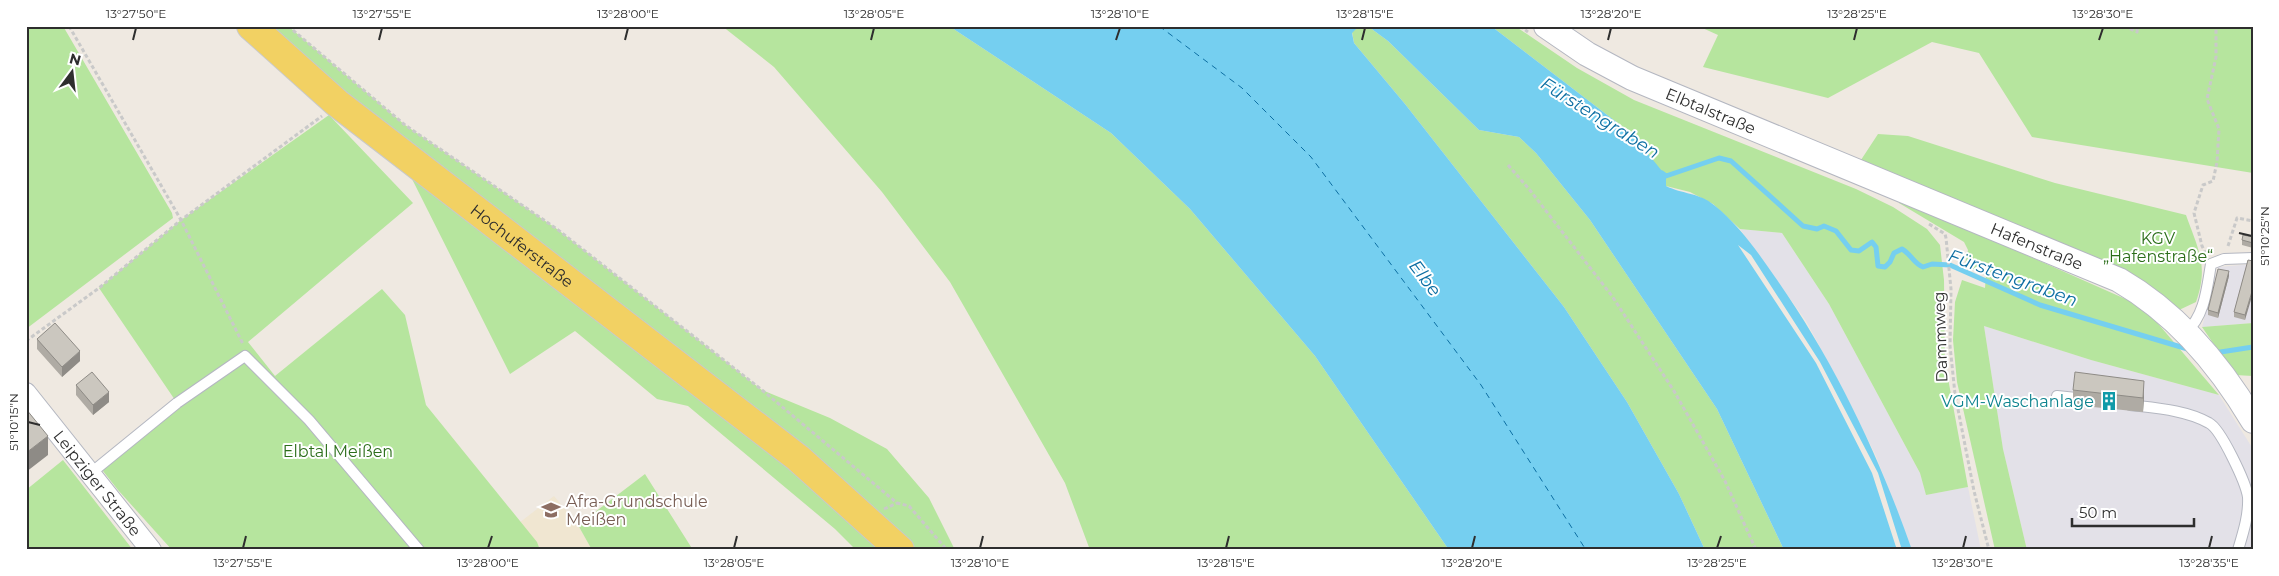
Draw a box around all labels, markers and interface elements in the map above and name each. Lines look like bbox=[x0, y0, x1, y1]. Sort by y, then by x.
text: 13°27'50"E bbox=[106, 6, 166, 21]
text: 13°27'55"E bbox=[352, 6, 412, 21]
text: 13°28'00"E bbox=[597, 6, 659, 21]
text: 13°28'05"E bbox=[844, 6, 904, 21]
text: 13°28'10"E bbox=[1091, 6, 1149, 21]
text: 13°28'15"E bbox=[1336, 6, 1394, 21]
text: 13°28'20"E bbox=[1581, 6, 1641, 21]
text: 13°28'25"E bbox=[1827, 6, 1887, 21]
text: 13°28'30"E bbox=[2073, 6, 2133, 21]
north arrow bbox=[48, 48, 98, 98]
text: N bbox=[68, 49, 83, 70]
water label: Fürstengraben bbox=[1537, 73, 1663, 163]
street label: Elbtalstraße bbox=[1663, 84, 1759, 138]
street label: Hochuferstraße bbox=[467, 200, 577, 292]
text: 51°10'25"N bbox=[2257, 206, 2272, 266]
street label: Hafenstraße bbox=[1988, 219, 2086, 274]
park label: KGV „Hafenstraße“ bbox=[2103, 229, 2213, 266]
water label: Fürstengraben bbox=[1945, 244, 2081, 312]
water label: Elbe bbox=[1404, 255, 1446, 301]
street label: Dammweg bbox=[1929, 291, 1952, 383]
building icon: VGM-Waschanlage bbox=[2098, 390, 2120, 412]
place label: VGM-Waschanlage bbox=[1941, 392, 2094, 411]
text: 51°10'15"N bbox=[6, 393, 21, 451]
street label: Leipziger Straße bbox=[49, 427, 145, 540]
park label: Elbtal Meißen bbox=[283, 442, 393, 461]
place label: Afra-Grundschule Meißen bbox=[566, 492, 708, 529]
scale bar bbox=[2072, 496, 2194, 528]
school or university icon: Afra-Grundschule Meißen bbox=[540, 499, 562, 521]
text: 50 m bbox=[2079, 503, 2117, 522]
text: 13°27'55"E bbox=[213, 555, 273, 570]
text: 13°28'00"E bbox=[457, 555, 519, 570]
text: 13°28'05"E bbox=[704, 555, 764, 570]
text: 13°28'10"E bbox=[951, 555, 1009, 570]
text: 13°28'15"E bbox=[1197, 555, 1255, 570]
text: 13°28'20"E bbox=[1442, 555, 1502, 570]
text: 13°28'25"E bbox=[1687, 555, 1747, 570]
text: 13°28'30"E bbox=[1933, 555, 1993, 570]
text: 13°28'35"E bbox=[2179, 555, 2239, 570]

